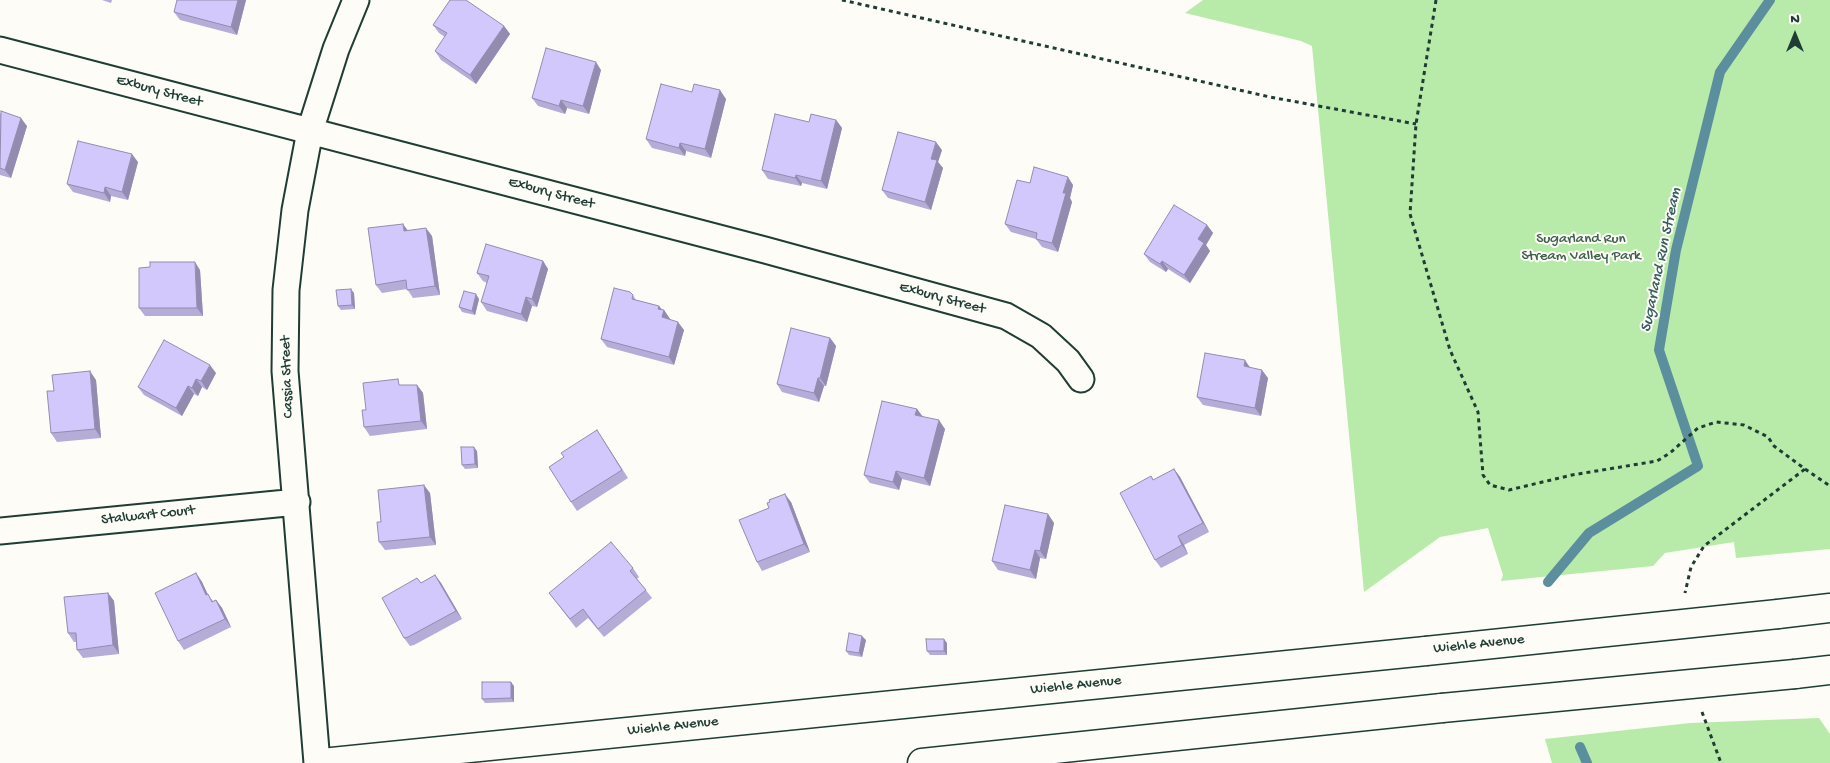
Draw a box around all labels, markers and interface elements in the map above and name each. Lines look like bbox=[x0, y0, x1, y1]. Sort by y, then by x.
north arrow bbox=[1770, 10, 1820, 60]
text: N bbox=[1790, 11, 1800, 28]
street label: Exbury Street bbox=[114, 72, 204, 112]
street label: Exbury Street bbox=[506, 174, 596, 214]
water label: Sugarland Run Stream bbox=[1637, 186, 1687, 334]
park label: Sugarland Run Stream Valley Park bbox=[1521, 231, 1641, 266]
street label: Exbury Street bbox=[897, 279, 987, 319]
street label: Cassia Street bbox=[278, 335, 298, 419]
street label: Stalwart Court bbox=[100, 502, 196, 530]
street label: Wiehle Avenue bbox=[1433, 631, 1525, 659]
street label: Wiehle Avenue bbox=[1030, 672, 1122, 700]
street label: Wiehle Avenue bbox=[627, 713, 719, 741]

